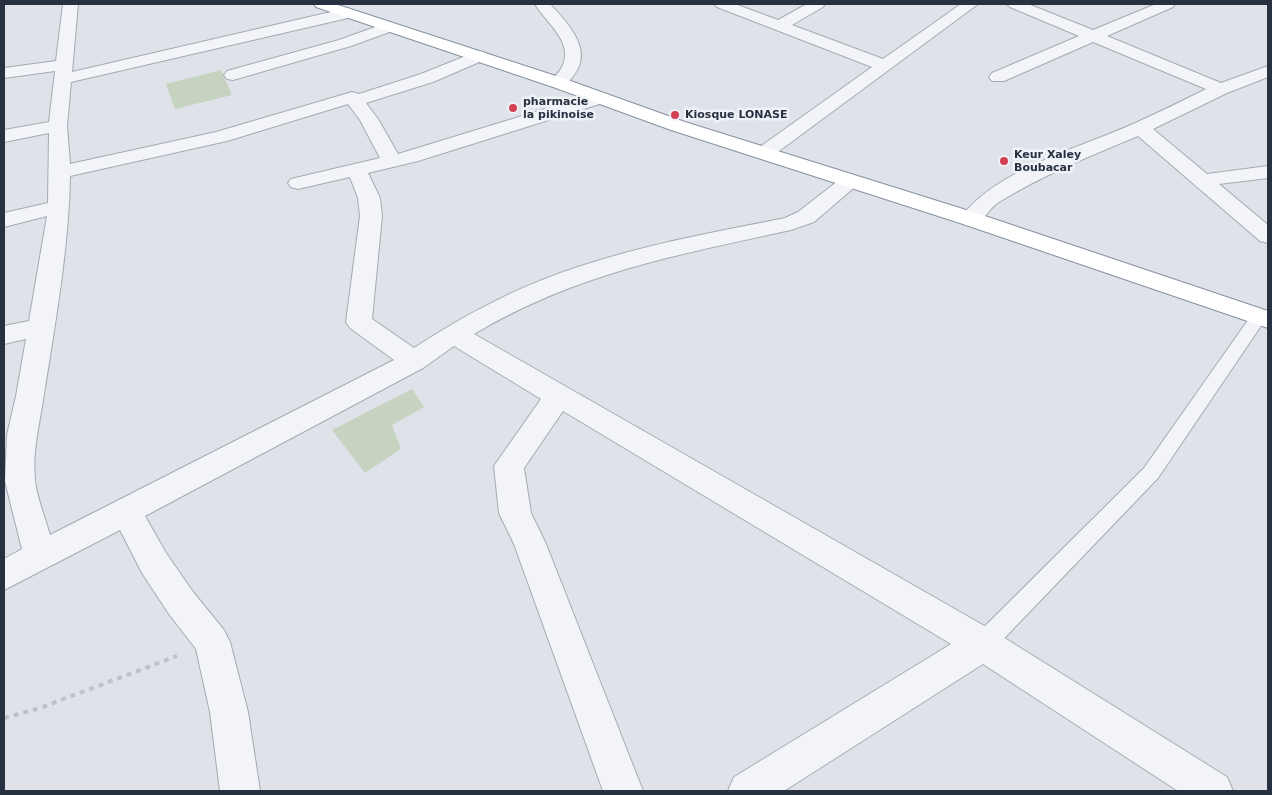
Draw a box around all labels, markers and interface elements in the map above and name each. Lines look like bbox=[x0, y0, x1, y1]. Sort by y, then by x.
place label: pharmacie la pikinoise bbox=[523, 95, 594, 121]
marker: pharmacie la pikinoise bbox=[507, 102, 519, 114]
place label: Kiosque LONASE bbox=[685, 108, 788, 122]
marker: Kiosque LONASE bbox=[669, 109, 681, 121]
place label: Keur Xaley Boubacar bbox=[1014, 148, 1081, 174]
marker: Keur Xaley Boubacar bbox=[998, 155, 1010, 167]

